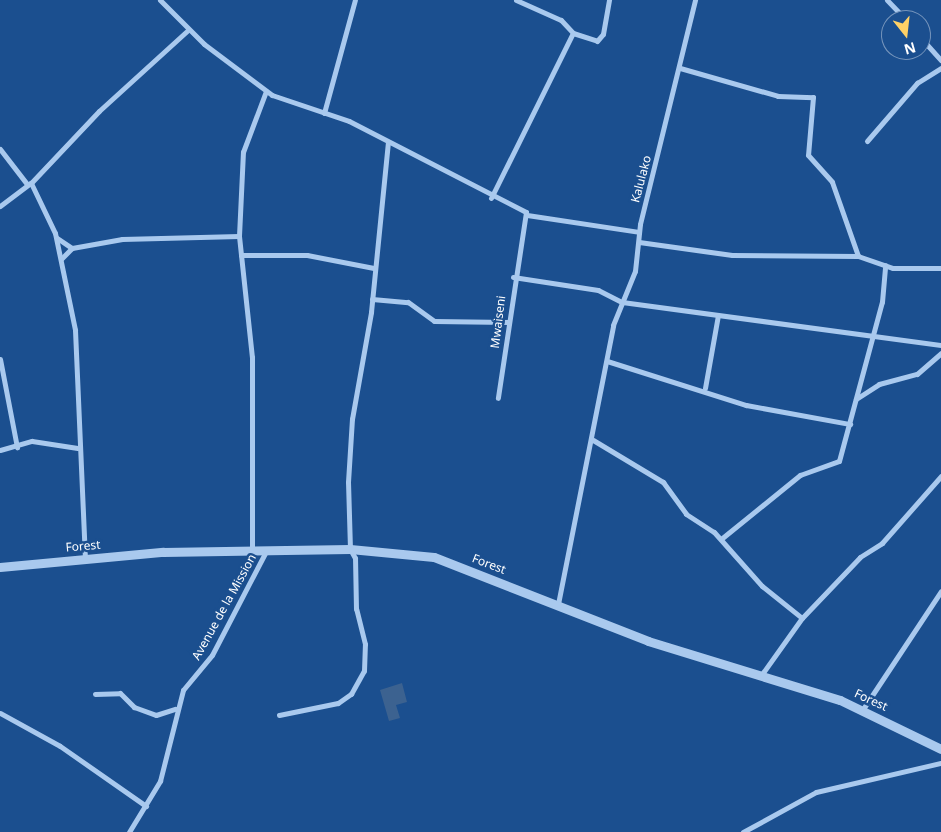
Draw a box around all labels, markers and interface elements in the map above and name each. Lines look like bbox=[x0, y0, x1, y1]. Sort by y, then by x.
north arrow bbox=[881, 10, 931, 60]
text: N bbox=[902, 38, 918, 60]
street label: Kalulako bbox=[628, 154, 654, 204]
street label: Mwaiseni bbox=[488, 295, 508, 349]
street label: Forest bbox=[65, 537, 101, 555]
street label: Forest bbox=[470, 551, 508, 577]
street label: Avenue de la Mission bbox=[189, 552, 259, 662]
street label: Forest bbox=[852, 686, 890, 714]

